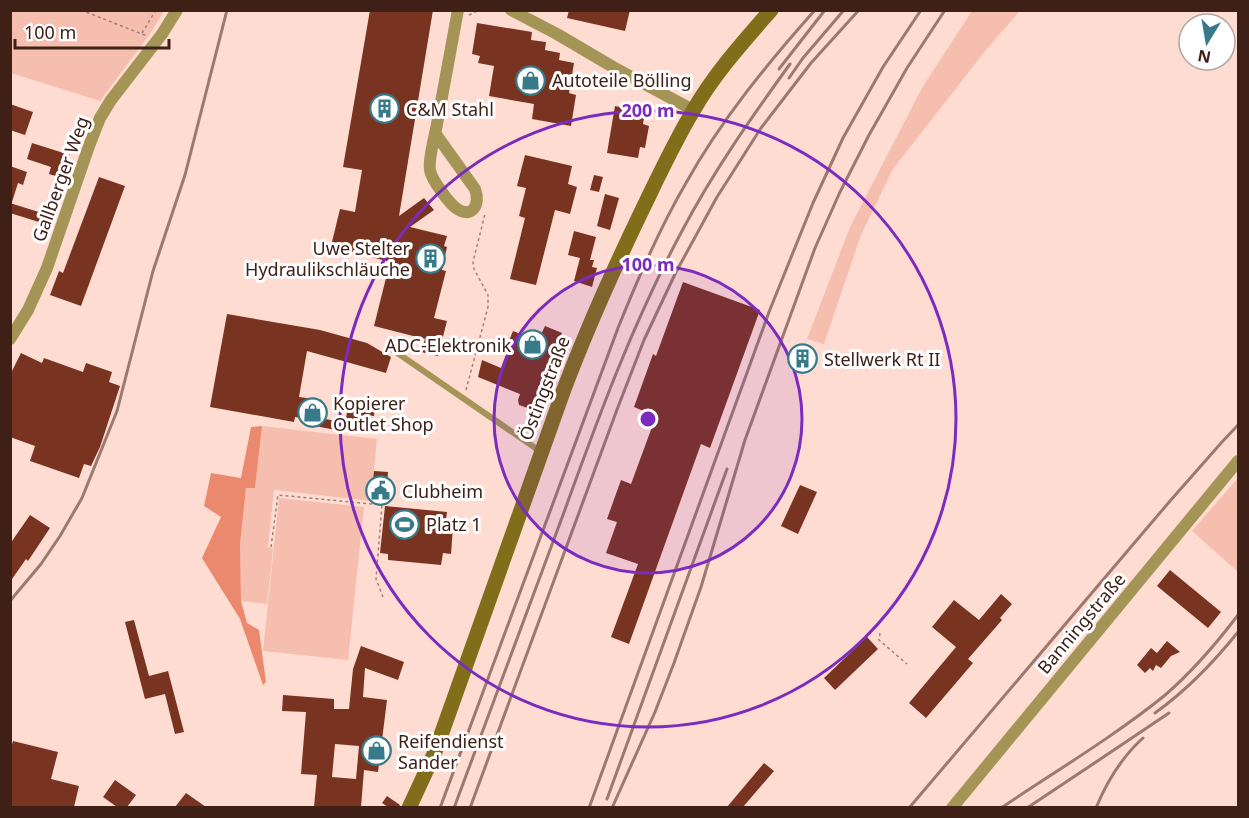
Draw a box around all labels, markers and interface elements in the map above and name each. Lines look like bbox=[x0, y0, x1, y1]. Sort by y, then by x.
scale bar bbox=[15, 12, 170, 50]
north arrow bbox=[1177, 12, 1237, 72]
text: 100 m bbox=[24, 20, 76, 44]
text: N bbox=[1196, 45, 1213, 69]
shop icon: Autoteile Bölling bbox=[515, 64, 547, 96]
place label: Autoteile Bölling bbox=[552, 68, 692, 92]
building icon: C&M Stahl bbox=[369, 93, 401, 125]
place label: C&M Stahl bbox=[406, 97, 494, 121]
text: 200 m bbox=[621, 98, 675, 122]
street label: Gallberger Weg bbox=[26, 113, 94, 245]
place label: Uwe Stelter Hydraulikschläuche bbox=[245, 236, 411, 281]
building icon: Uwe Stelter Hydraulikschläuche bbox=[415, 242, 447, 274]
text: 100 m bbox=[621, 252, 675, 276]
shop icon: ADC-Elektronik bbox=[516, 329, 548, 361]
street label: Östingstraße bbox=[513, 332, 575, 444]
place label: ADC-Elektronik bbox=[385, 333, 511, 357]
building icon: Stellwerk Rt II bbox=[787, 343, 819, 375]
place label: Stellwerk Rt II bbox=[824, 347, 940, 371]
place label: Kopierer Outlet Shop bbox=[333, 391, 434, 436]
shop icon: Kopierer Outlet Shop bbox=[296, 397, 328, 429]
centre of rings bbox=[638, 409, 658, 429]
public building icon: Clubheim bbox=[365, 475, 397, 507]
place label: Clubheim bbox=[402, 479, 483, 503]
sports icon: Platz 1 bbox=[389, 508, 421, 540]
place label: Platz 1 bbox=[426, 512, 482, 536]
street label: Banningstraße bbox=[1032, 568, 1130, 678]
place label: Reifendienst Sander bbox=[398, 729, 504, 774]
shop icon: Reifendienst Sander bbox=[361, 735, 393, 767]

